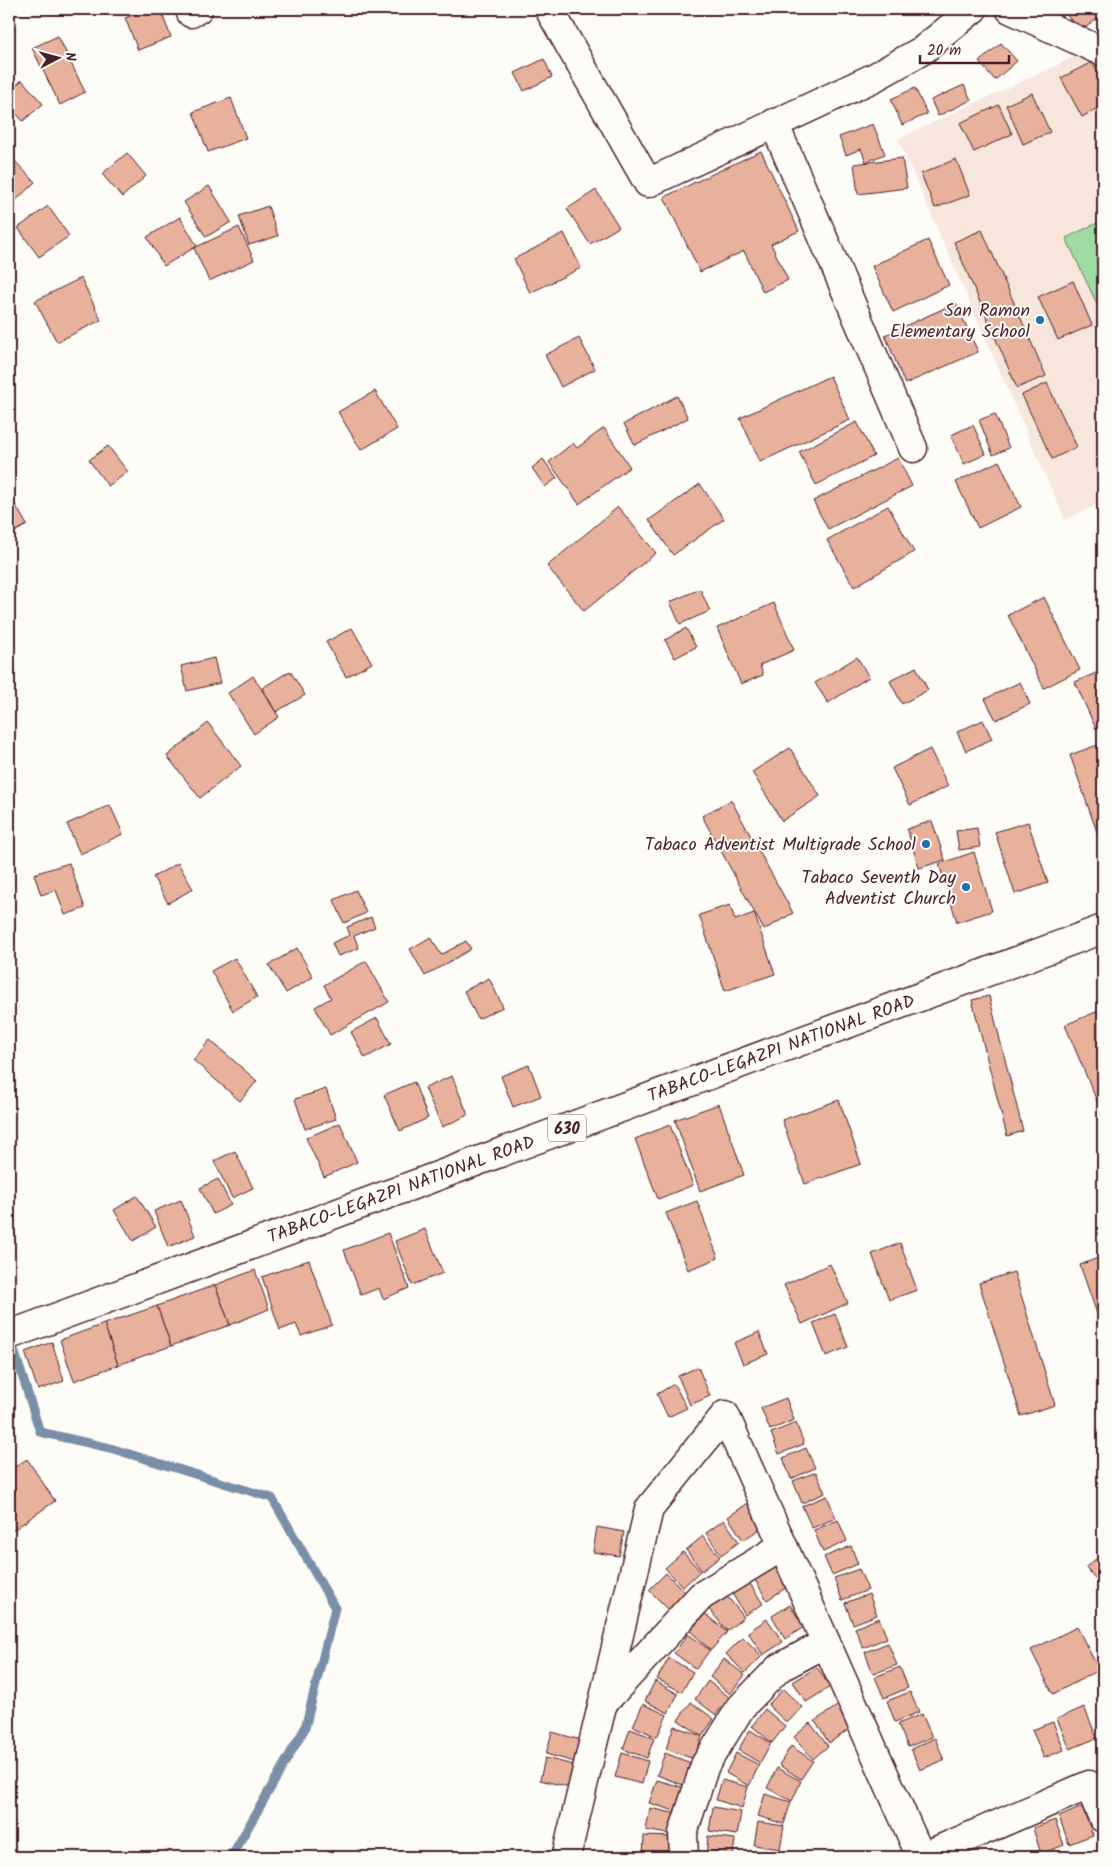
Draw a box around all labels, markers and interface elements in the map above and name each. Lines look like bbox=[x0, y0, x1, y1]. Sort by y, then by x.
north arrow bbox=[32, 32, 82, 82]
scale bar bbox=[920, 32, 1008, 64]
text: 20 m bbox=[927, 39, 961, 63]
text: N bbox=[59, 51, 81, 62]
place label: San Ramon Elementary School bbox=[890, 297, 1031, 347]
marker: San Ramon Elementary School bbox=[1034, 314, 1046, 326]
place label: Tabaco Adventist Multigrade School bbox=[645, 831, 917, 860]
marker: Tabaco Adventist Multigrade School bbox=[920, 838, 932, 850]
place label: Tabaco Seventh Day Adventist Church bbox=[801, 864, 957, 914]
marker: Tabaco Seventh Day Adventist Church bbox=[960, 881, 972, 893]
street label: TABACO-LEGAZPI NATIONAL ROAD bbox=[644, 987, 920, 1111]
road number: 630 bbox=[548, 1114, 586, 1142]
street label: TABACO-LEGAZPI NATIONAL ROAD bbox=[264, 1128, 540, 1252]

